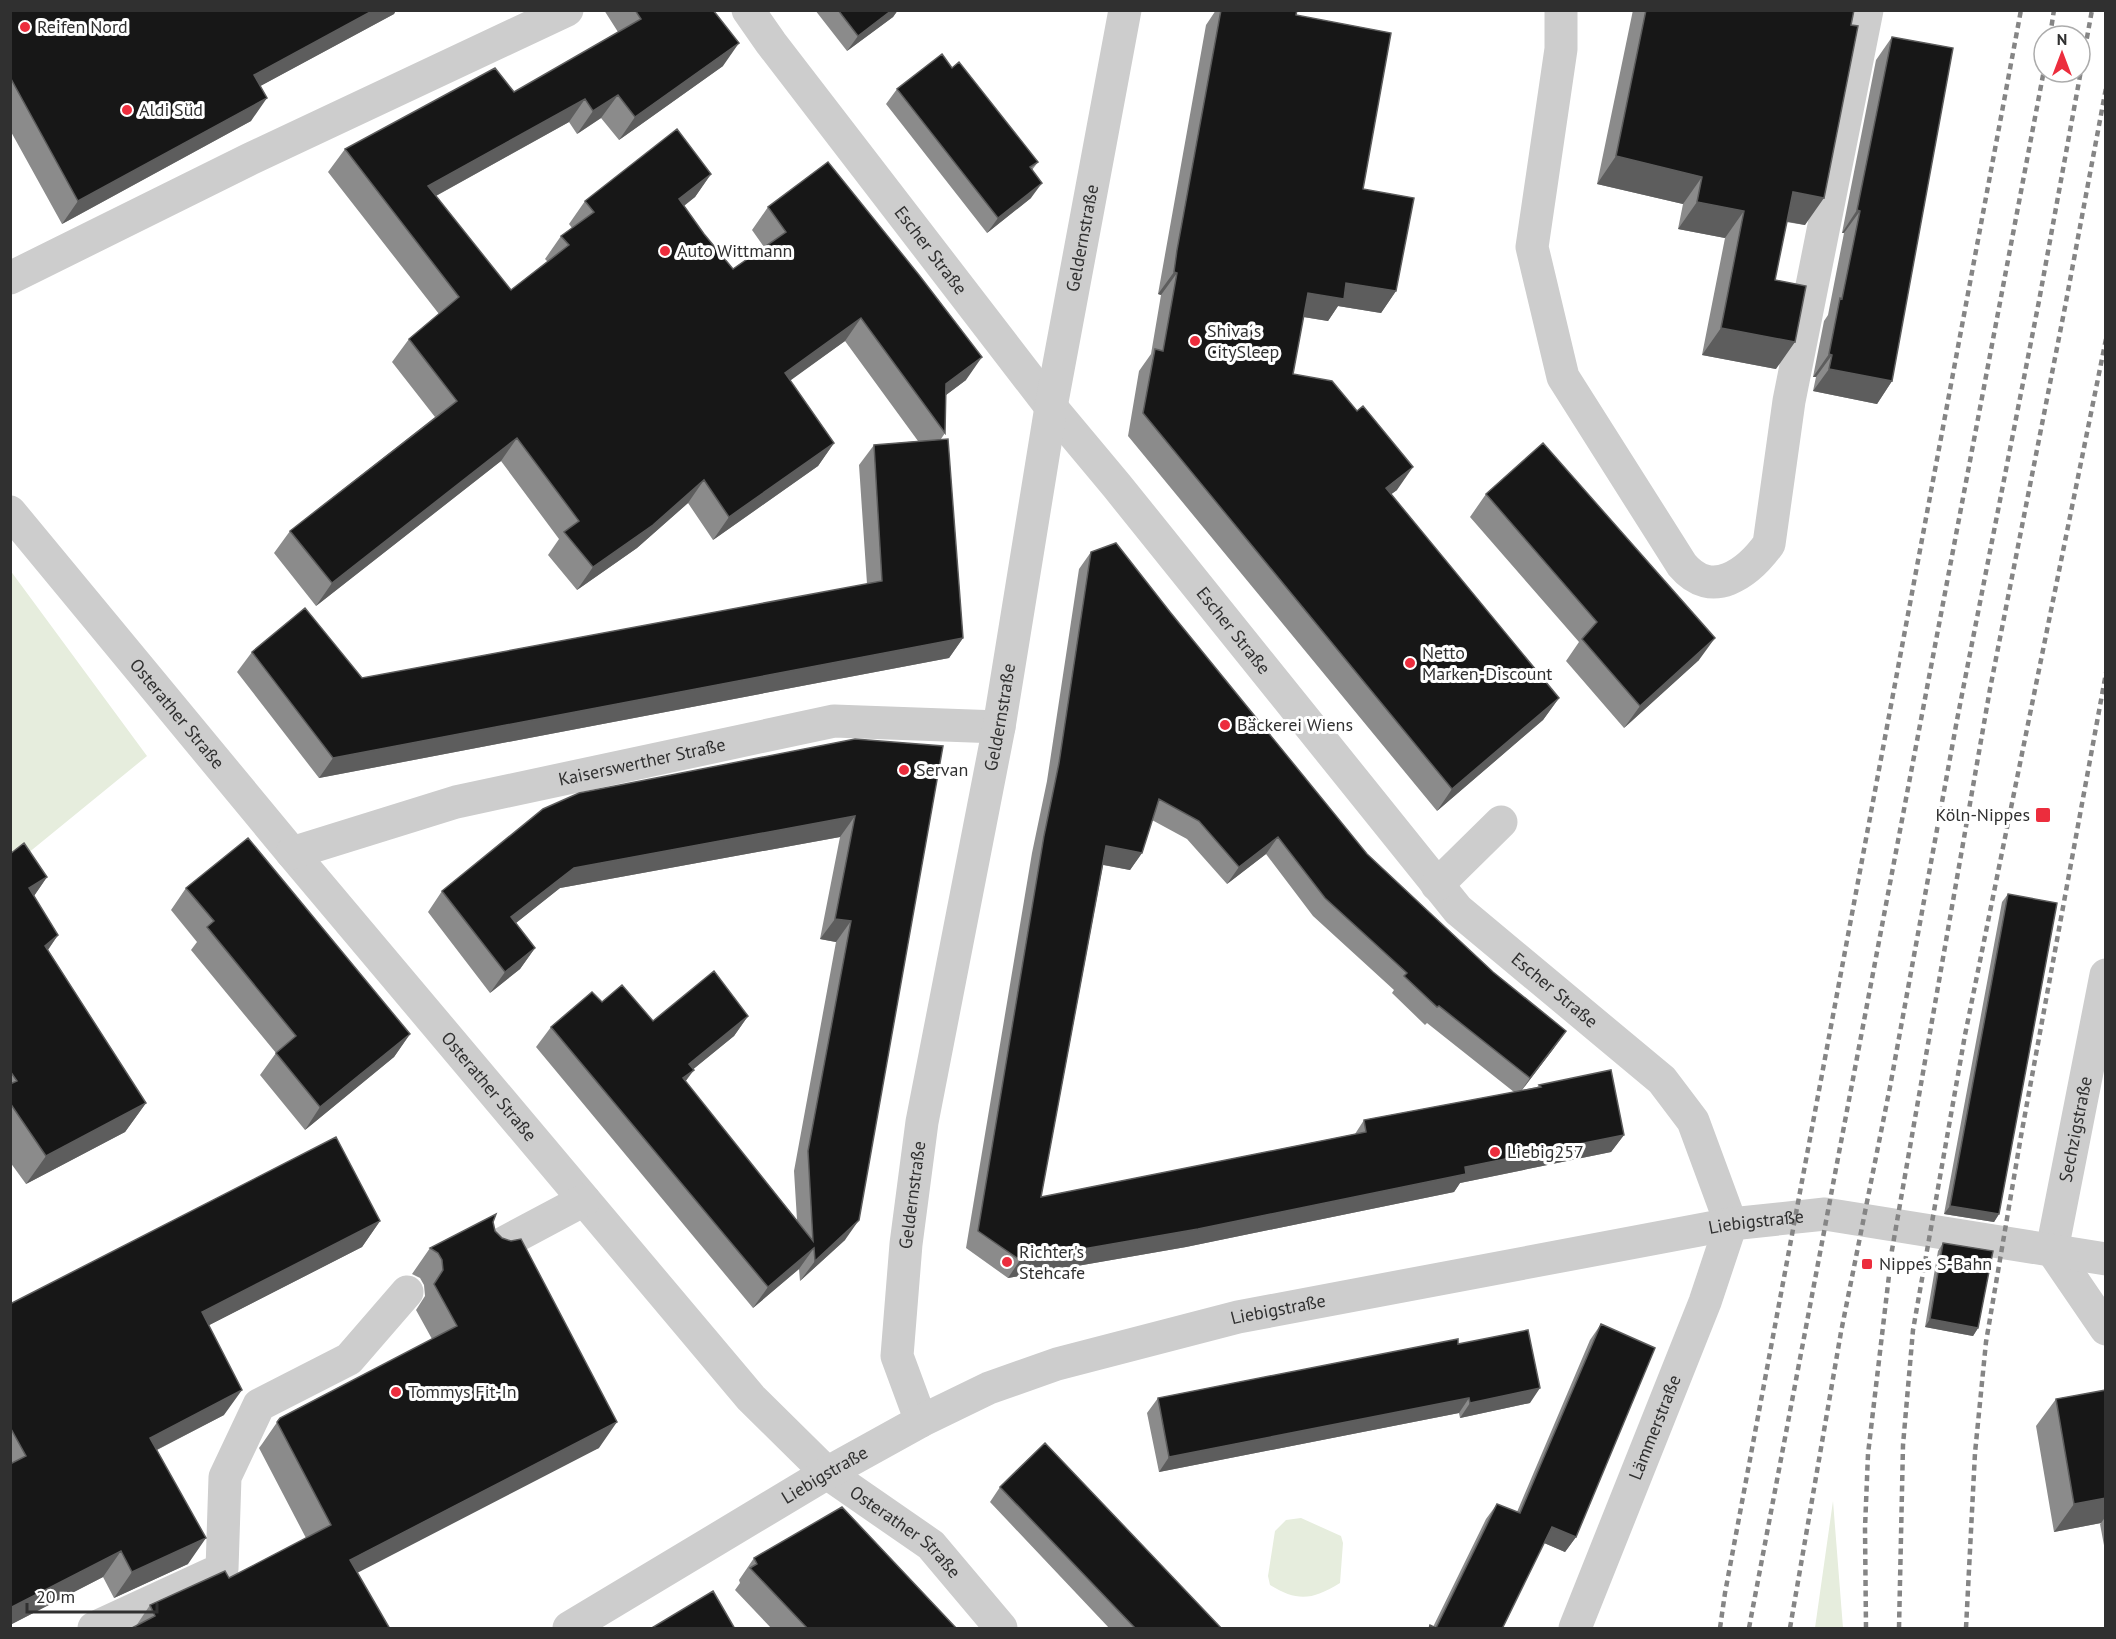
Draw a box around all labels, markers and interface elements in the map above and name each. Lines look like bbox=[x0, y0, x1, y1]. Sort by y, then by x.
place label: Reifen Nord bbox=[37, 15, 128, 38]
marker: Reifen Nord bbox=[18, 20, 32, 34]
north arrow bbox=[2032, 24, 2092, 84]
text: N bbox=[2057, 29, 2067, 49]
place label: Aldi Süd bbox=[139, 98, 203, 121]
marker: Aldi Süd bbox=[120, 103, 134, 117]
street label: Geldernstraße bbox=[1061, 183, 1103, 294]
street label: Escher Straße bbox=[890, 201, 972, 299]
place label: Auto Wittmann bbox=[677, 239, 792, 262]
marker: Auto Wittmann bbox=[658, 244, 672, 258]
place label: Shiva´s CitySleep bbox=[1207, 319, 1279, 363]
marker: Shiva´s CitySleep bbox=[1188, 334, 1202, 348]
street label: Escher Straße bbox=[1192, 582, 1276, 679]
place label: Netto Marken-Discount bbox=[1422, 641, 1552, 685]
street label: Osterather Straße bbox=[125, 654, 230, 774]
marker: Netto Marken-Discount bbox=[1403, 656, 1417, 670]
street label: Geldernstraße bbox=[979, 662, 1020, 773]
place label: Bäckerei Wiens bbox=[1237, 713, 1353, 736]
marker: Bäckerei Wiens bbox=[1218, 718, 1232, 732]
street label: Kaiserswerther Straße bbox=[556, 733, 728, 791]
place label: Servan bbox=[916, 758, 968, 781]
marker: Servan bbox=[897, 763, 911, 777]
place label: Köln-Nippes bbox=[1936, 803, 2030, 826]
marker: Köln-Nippes bbox=[2034, 806, 2052, 824]
street label: Escher Straße bbox=[1507, 947, 1603, 1033]
street label: Osterather Straße bbox=[436, 1027, 542, 1146]
street label: Sechzigstraße bbox=[2054, 1074, 2097, 1184]
street label: Geldernstraße bbox=[893, 1140, 930, 1250]
place label: Liebig257 bbox=[1507, 1140, 1584, 1163]
marker: Liebig257 bbox=[1488, 1145, 1502, 1159]
street label: Liebigstraße bbox=[1706, 1204, 1805, 1239]
place label: Richter's Stehcafe bbox=[1019, 1240, 1085, 1284]
place label: Nippes S-Bahn bbox=[1879, 1252, 1992, 1275]
marker: Richter's Stehcafe bbox=[1000, 1255, 1014, 1269]
marker: Nippes S-Bahn bbox=[1860, 1257, 1874, 1271]
street label: Liebigstraße bbox=[1228, 1289, 1327, 1329]
street label: Lämmerstraße bbox=[1623, 1371, 1686, 1483]
place label: Tommys Fit-In bbox=[408, 1380, 517, 1403]
marker: Tommys Fit-In bbox=[389, 1385, 403, 1399]
street label: Liebigstraße bbox=[777, 1441, 872, 1509]
street label: Osterather Straße bbox=[845, 1480, 966, 1583]
scale bar bbox=[27, 1576, 158, 1614]
text: 20 m bbox=[36, 1585, 75, 1608]

